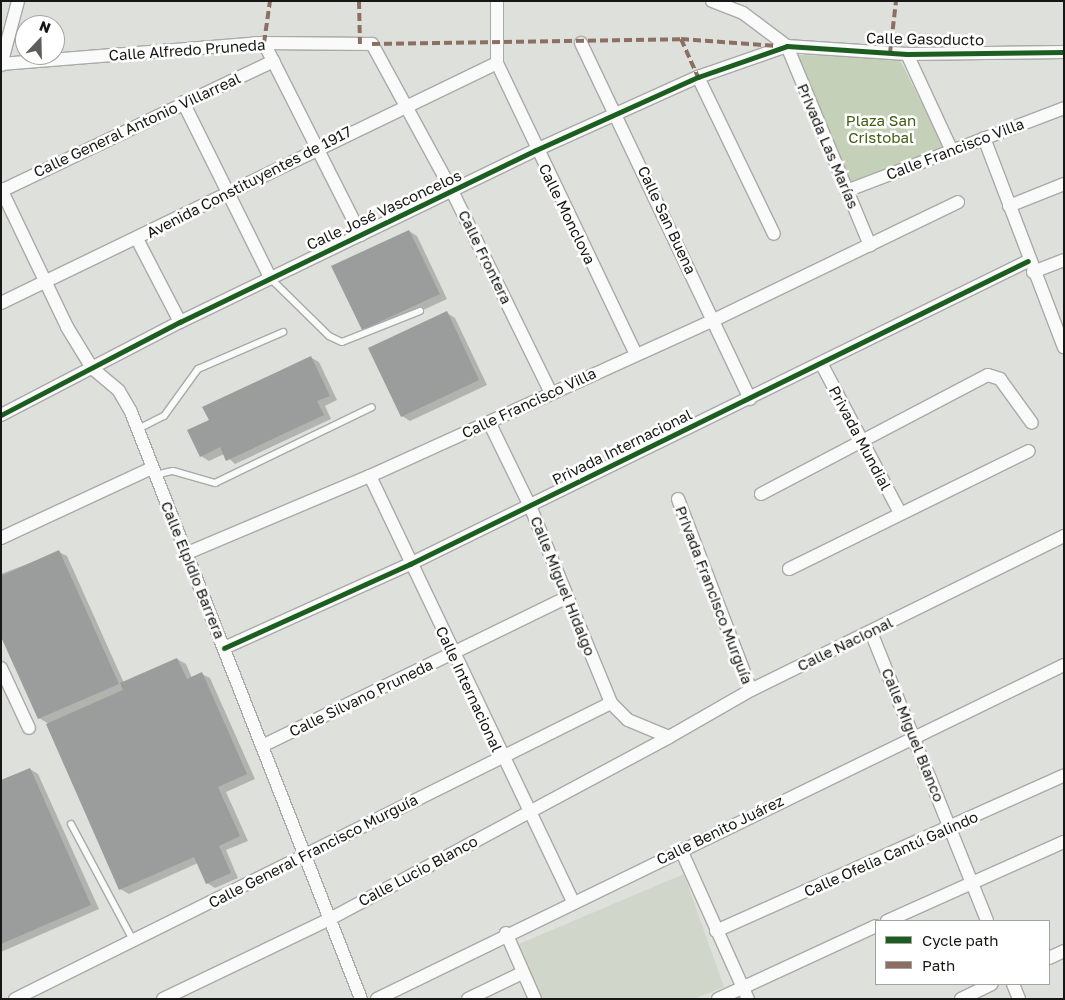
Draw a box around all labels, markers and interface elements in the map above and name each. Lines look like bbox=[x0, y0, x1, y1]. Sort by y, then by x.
north arrow bbox=[15, 15, 65, 65]
text: N bbox=[37, 17, 53, 36]
street label: Calle Gasoducto bbox=[866, 29, 984, 49]
street label: Calle Alfredo Pruneda bbox=[108, 36, 266, 64]
street label: Calle General Antonio Villarreal bbox=[31, 69, 243, 181]
street label: Privada Las Marías bbox=[794, 81, 862, 211]
park label: Plaza San Cristobal bbox=[846, 111, 916, 146]
street label: Calle Francisco Villa bbox=[884, 114, 1026, 184]
street label: Avenida Constituyentes de 1917 bbox=[143, 122, 355, 242]
street label: Calle Monclova bbox=[535, 161, 599, 267]
street label: Calle San Buena bbox=[634, 163, 700, 277]
street label: Calle José Vasconcelos bbox=[304, 166, 464, 254]
street label: Calle Frontera bbox=[455, 207, 515, 307]
street label: Calle Francisco Villa bbox=[459, 364, 599, 442]
street label: Privada Mundial bbox=[825, 383, 895, 493]
street label: Privada Internacional bbox=[549, 405, 695, 489]
street label: Calle Elpidio Barrera bbox=[157, 499, 229, 641]
street label: Privada Francisco Murguía bbox=[672, 503, 756, 687]
street label: Calle Miguel Hidalgo bbox=[527, 514, 599, 658]
street label: Calle Nacional bbox=[794, 613, 896, 675]
street label: Calle Internacional bbox=[432, 623, 506, 755]
street label: Calle Silvano Pruneda bbox=[286, 655, 436, 741]
street label: Calle Miguel Blanco bbox=[878, 665, 948, 805]
street label: Calle General Francisco Murguía bbox=[205, 790, 421, 912]
street label: Calle Benito Juárez bbox=[653, 791, 787, 869]
street label: Calle Ofelia Cantú Galindo bbox=[801, 807, 981, 901]
street label: Calle Lucio Blanco bbox=[355, 832, 481, 910]
legend bbox=[875, 920, 1050, 985]
text: Cycle path bbox=[922, 931, 998, 949]
text: Path bbox=[922, 956, 955, 974]

